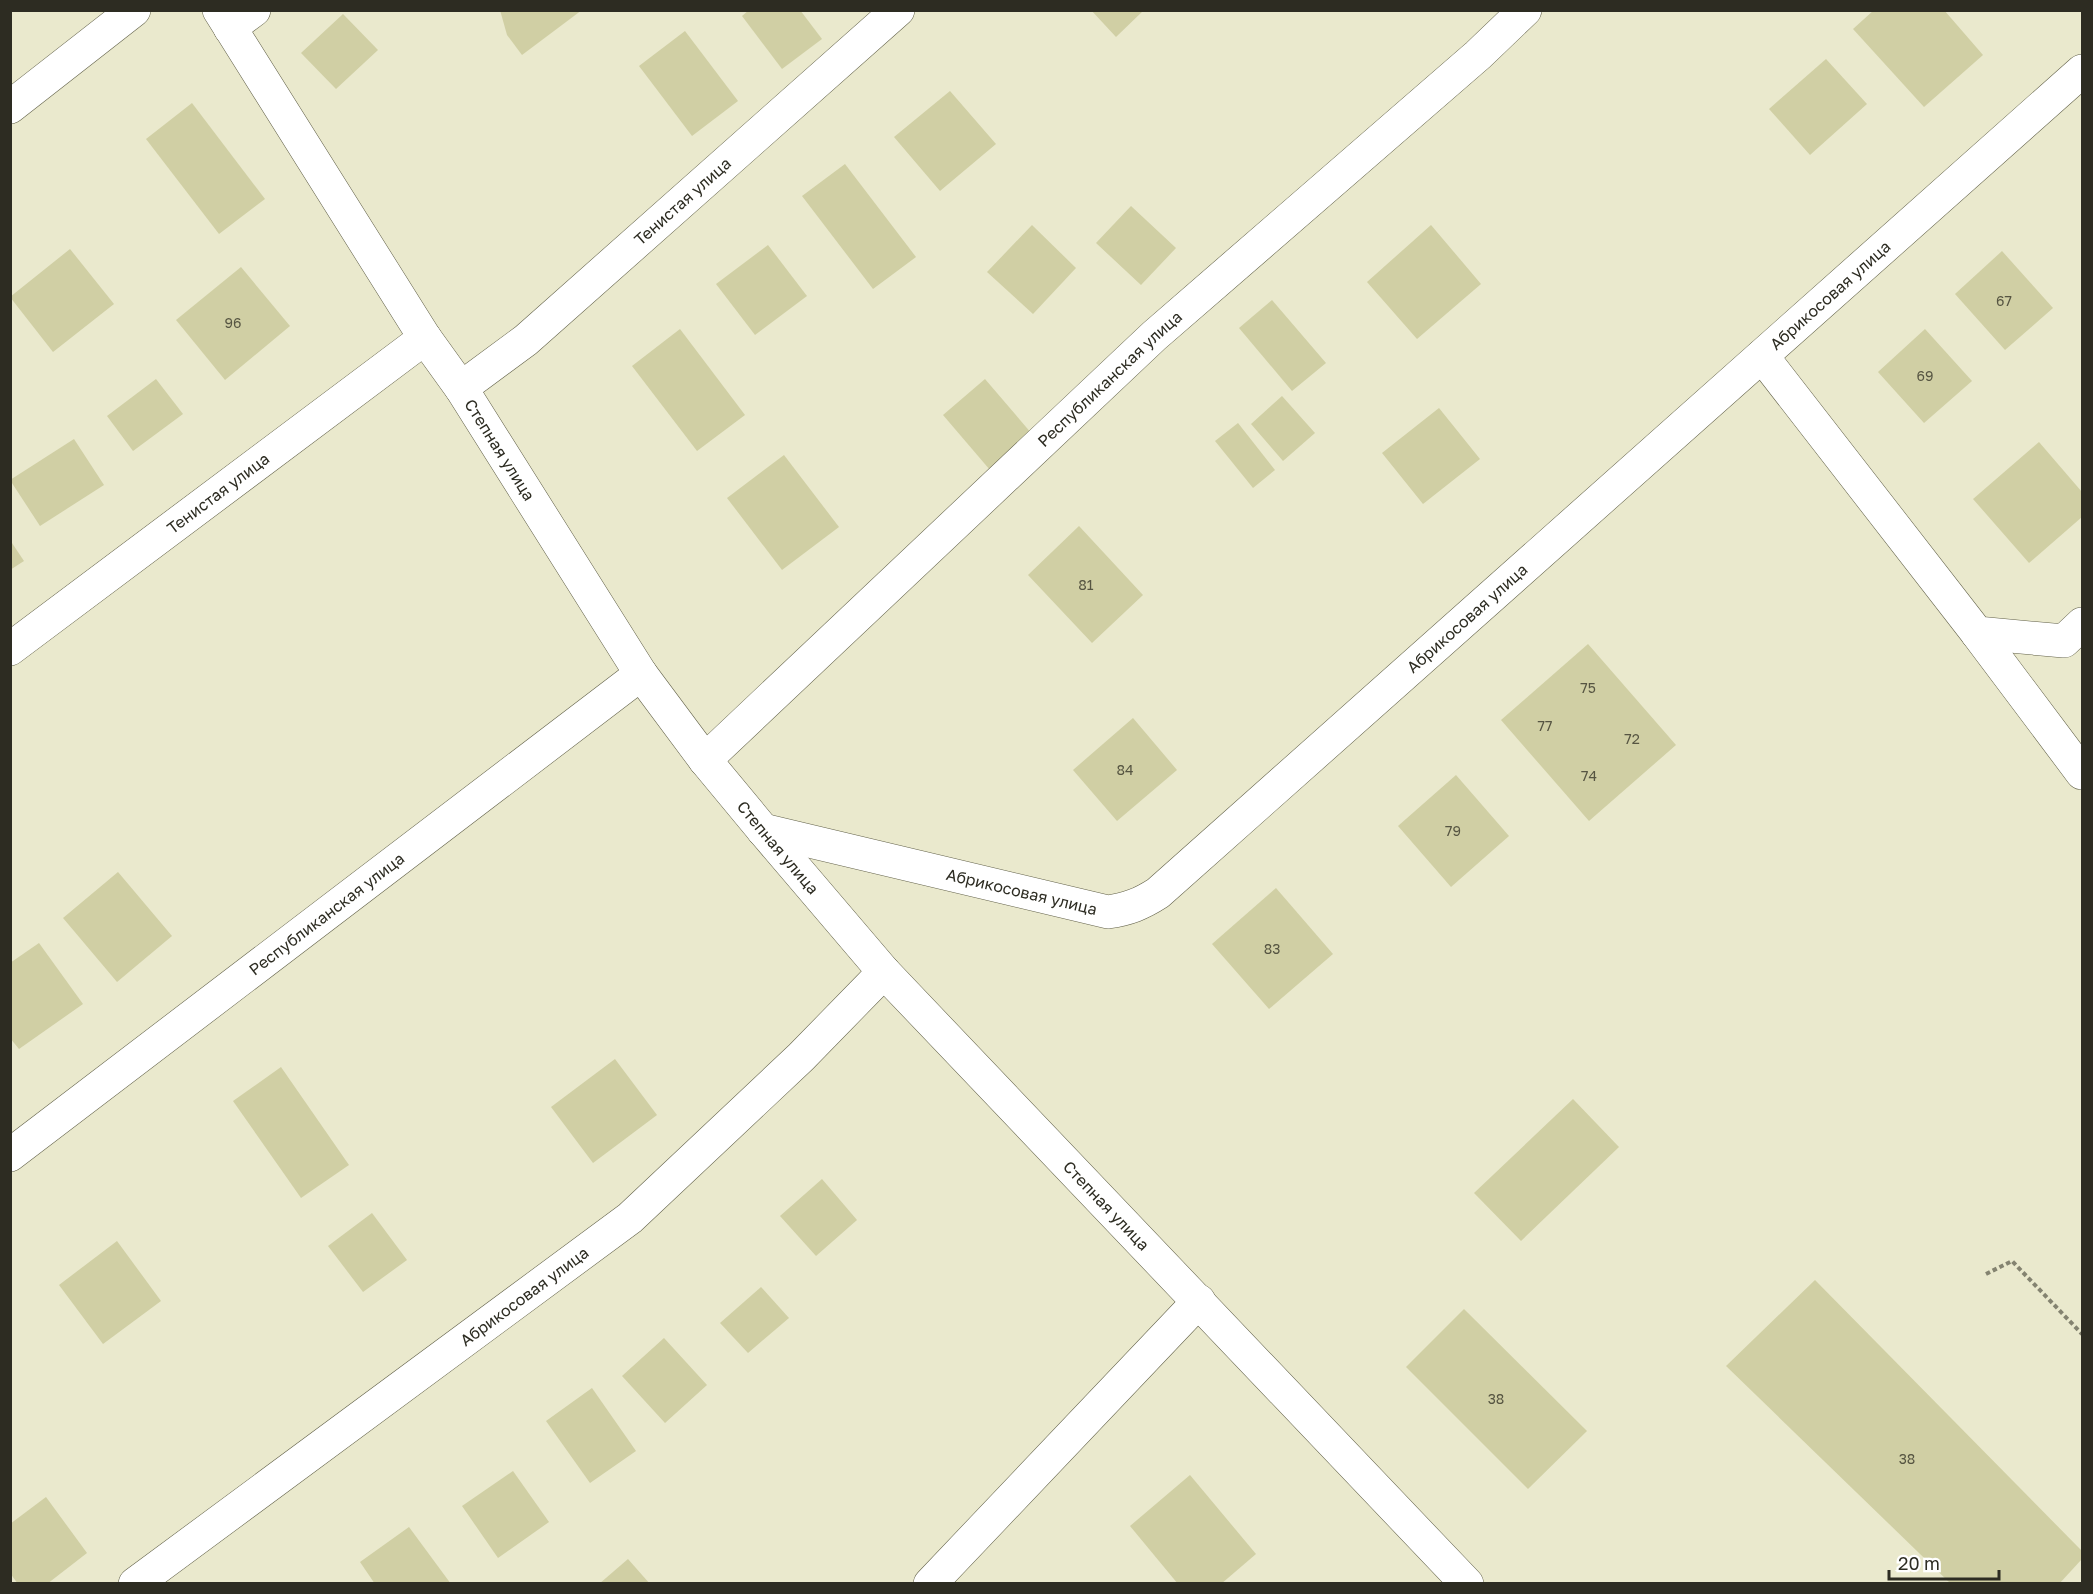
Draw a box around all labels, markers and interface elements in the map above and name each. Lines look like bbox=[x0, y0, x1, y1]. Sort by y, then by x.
street label: Тенистая улица bbox=[630, 153, 735, 249]
street label: Абрикосовая улица bbox=[1766, 236, 1894, 354]
house number: 67 bbox=[1996, 292, 2012, 309]
street label: Республиканская улица bbox=[1033, 306, 1186, 451]
house number: 96 bbox=[225, 314, 241, 331]
house number: 69 bbox=[1917, 367, 1933, 384]
street label: Степная улица bbox=[460, 395, 539, 504]
street label: Тенистая улица bbox=[163, 448, 273, 538]
street label: Абрикосовая улица bbox=[1402, 559, 1531, 677]
house number: 81 bbox=[1078, 576, 1094, 593]
house number: 75 bbox=[1580, 679, 1596, 696]
house number: 77 bbox=[1538, 717, 1552, 734]
house number: 72 bbox=[1624, 730, 1640, 747]
house number: 84 bbox=[1116, 761, 1134, 778]
house number: 74 bbox=[1581, 767, 1597, 784]
street label: Степная улица bbox=[733, 797, 823, 898]
house number: 79 bbox=[1445, 822, 1461, 839]
street label: Республиканская улица bbox=[245, 848, 408, 979]
street label: Абрикосовая улица bbox=[944, 864, 1099, 919]
house number: 83 bbox=[1264, 940, 1280, 957]
street label: Степная улица bbox=[1059, 1156, 1154, 1255]
street label: Абрикосовая улица bbox=[456, 1242, 592, 1350]
house number: 38 bbox=[1488, 1390, 1504, 1407]
house number: 38 bbox=[1899, 1450, 1915, 1467]
scale bar bbox=[1889, 1543, 1998, 1581]
text: 20 m bbox=[1898, 1552, 1940, 1574]

